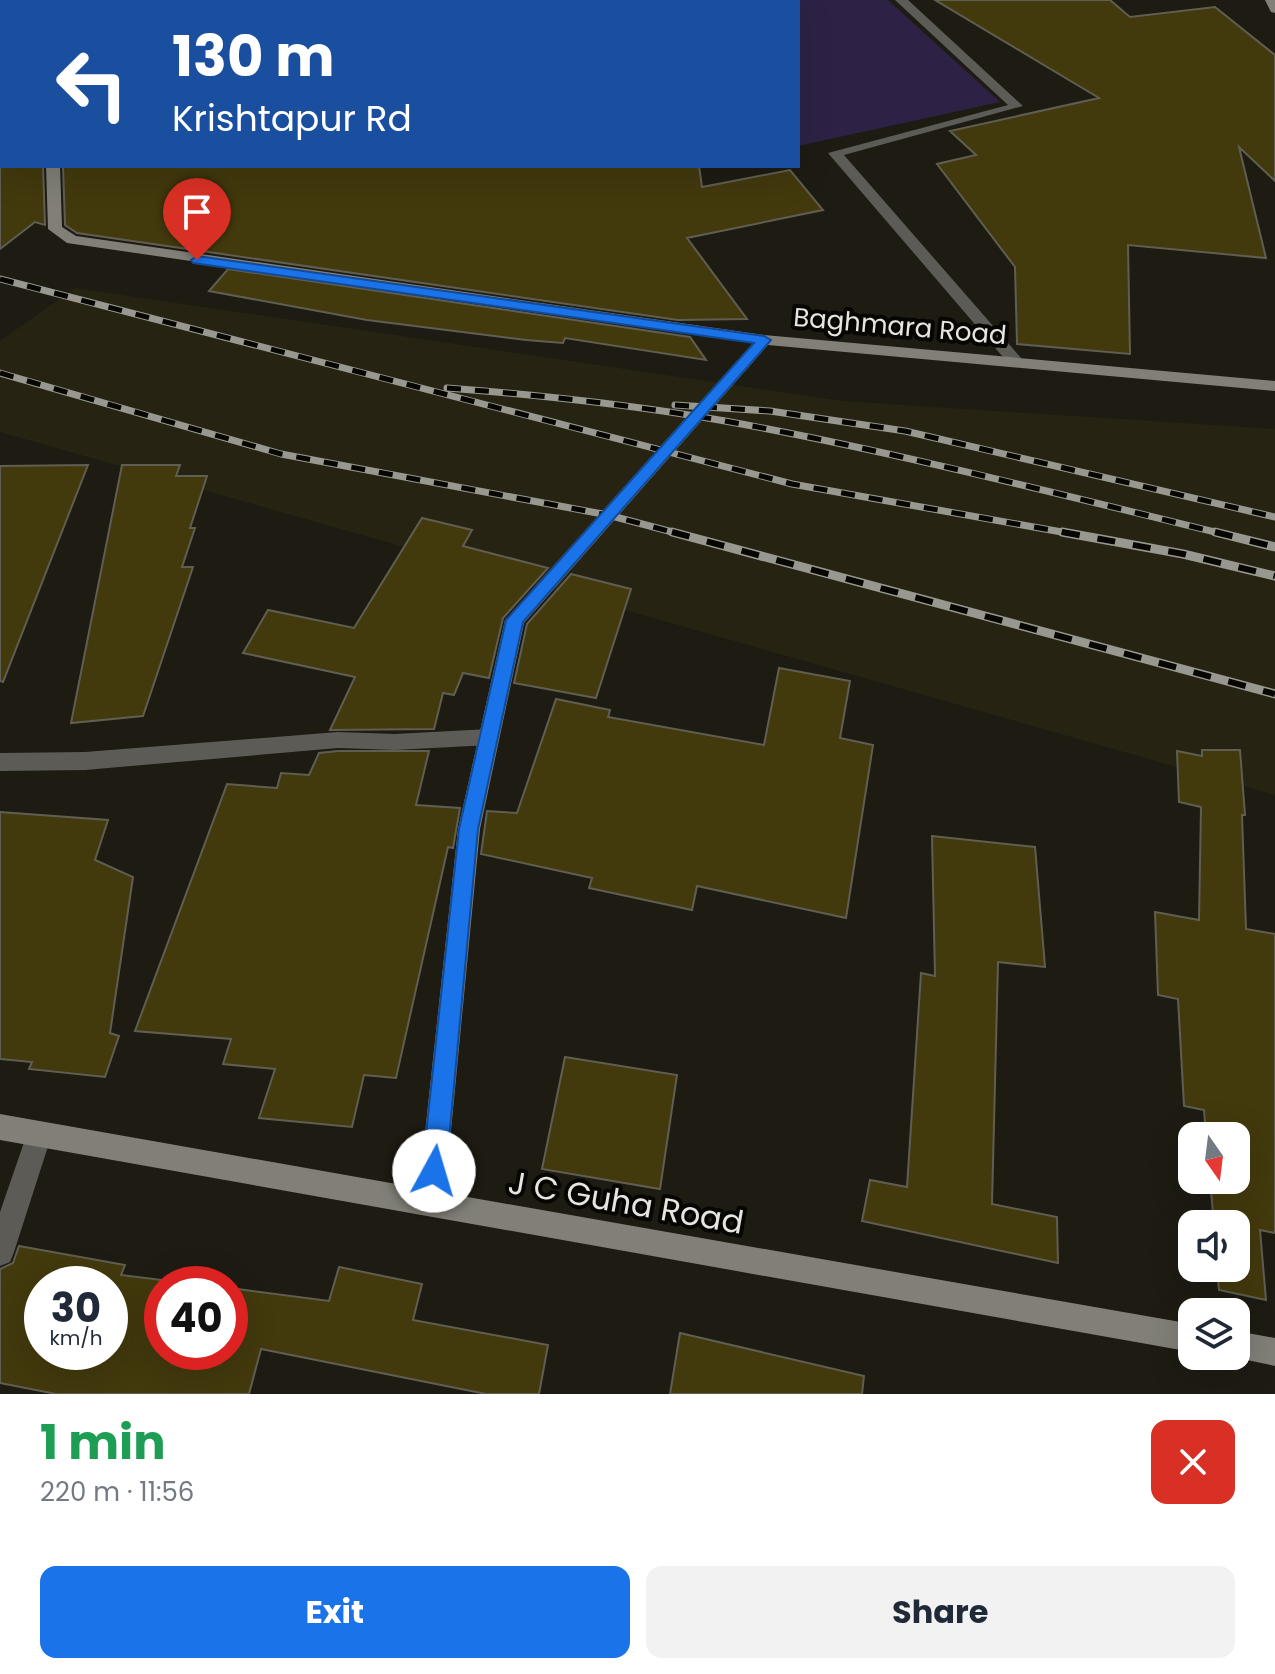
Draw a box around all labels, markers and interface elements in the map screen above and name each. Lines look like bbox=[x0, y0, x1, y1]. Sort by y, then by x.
text: 130 m bbox=[172, 17, 335, 96]
icon: left bbox=[40, 32, 144, 136]
text: Krishtapur Rd bbox=[172, 93, 412, 144]
pin bbox=[163, 178, 231, 260]
icon: arrive bbox=[175, 190, 219, 234]
street label: Baghmara Road bbox=[792, 299, 1008, 353]
north arrow bbox=[1178, 1122, 1250, 1194]
map controls bbox=[1178, 1122, 1250, 1370]
position arrow bbox=[392, 1129, 476, 1213]
street label: J C Guha Road bbox=[505, 1159, 747, 1245]
button: sound bbox=[1178, 1210, 1250, 1282]
speed limit sign: 40 bbox=[144, 1266, 248, 1370]
text: 30 bbox=[51, 1280, 101, 1336]
button: layers bbox=[1178, 1298, 1250, 1370]
text: km/h bbox=[49, 1324, 103, 1352]
text: 1 min bbox=[40, 1409, 166, 1476]
button: close bbox=[1151, 1420, 1235, 1504]
text: 220 m · 11:56 bbox=[40, 1474, 194, 1510]
button: Exit bbox=[40, 1566, 630, 1658]
button: Share bbox=[646, 1566, 1235, 1658]

